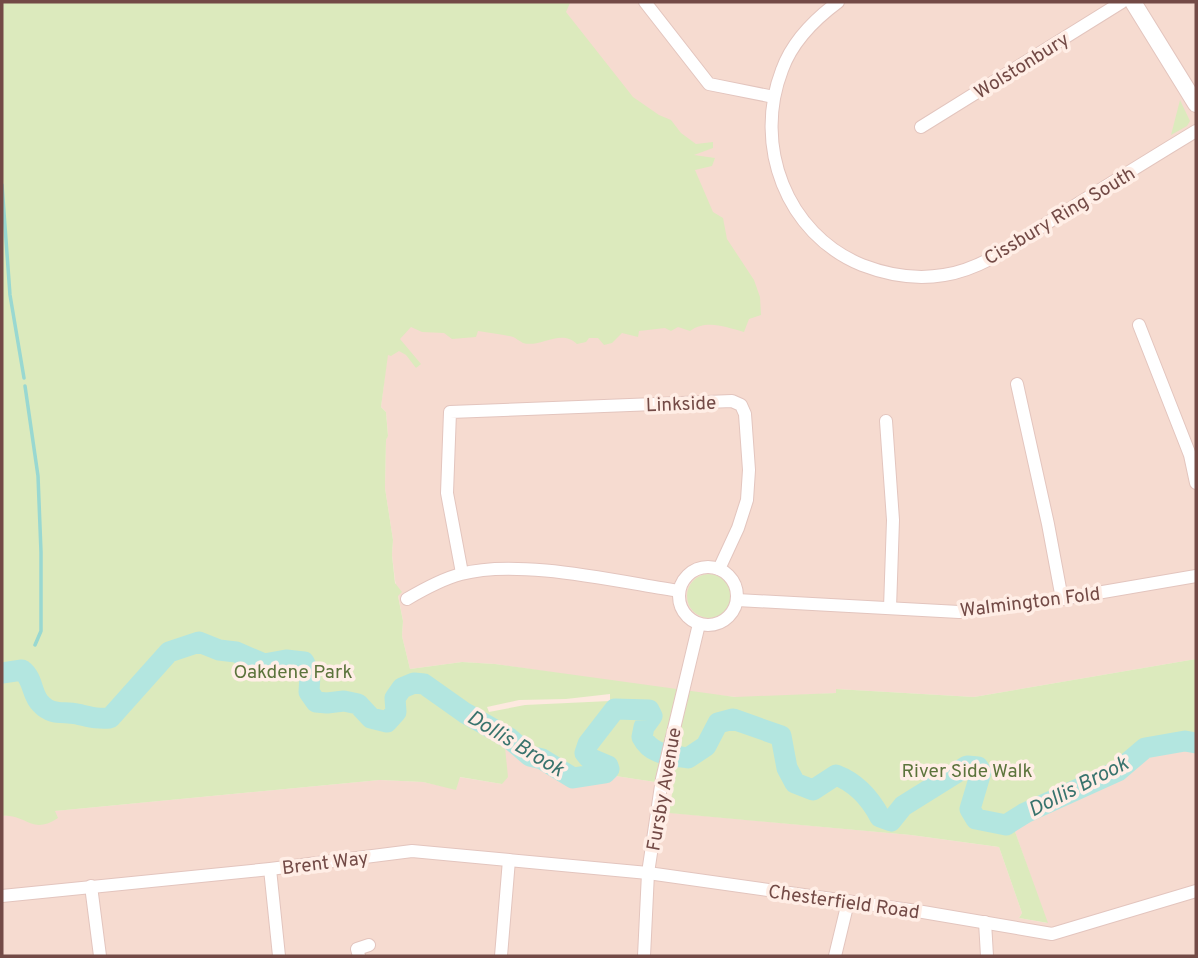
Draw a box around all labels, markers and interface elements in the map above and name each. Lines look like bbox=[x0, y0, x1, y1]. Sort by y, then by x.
street label: Wolstonbury bbox=[970, 28, 1074, 105]
street label: Cissbury Ring South bbox=[980, 162, 1140, 271]
street label: Linkside bbox=[645, 392, 717, 418]
street label: Walmington Fold bbox=[959, 582, 1102, 623]
park label: Oakdene Park bbox=[233, 661, 353, 685]
water label: Dollis Brook bbox=[462, 705, 569, 784]
street label: Fursby Avenue bbox=[642, 726, 688, 853]
water label: Dollis Brook bbox=[1024, 750, 1134, 824]
park label: River Side Walk bbox=[901, 760, 1033, 784]
street label: Brent Way bbox=[281, 847, 370, 881]
street label: Chesterfield Road bbox=[767, 880, 921, 925]

